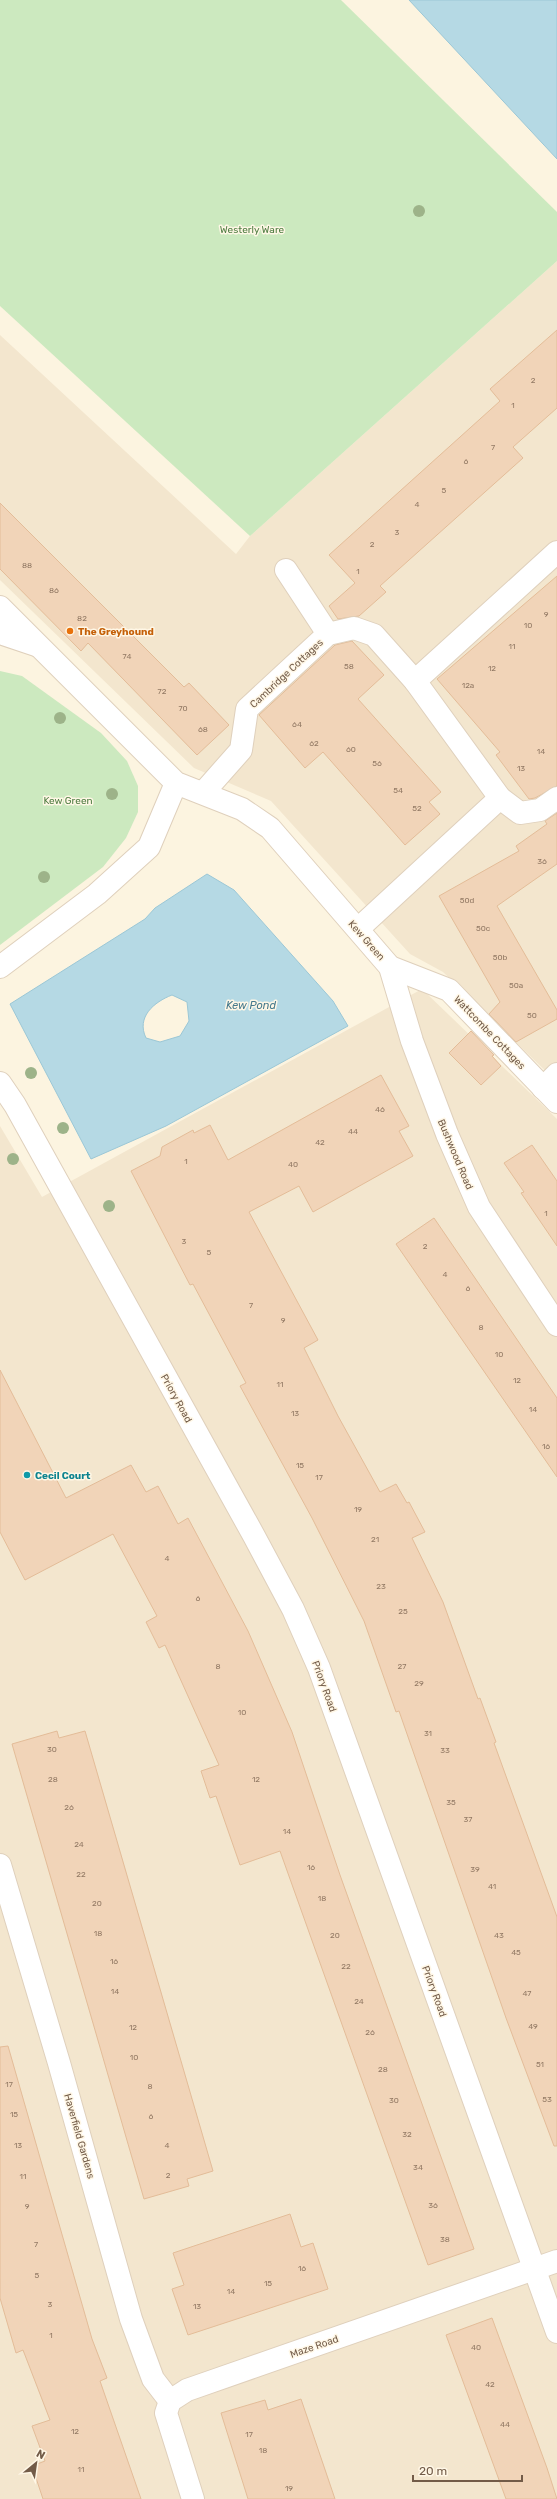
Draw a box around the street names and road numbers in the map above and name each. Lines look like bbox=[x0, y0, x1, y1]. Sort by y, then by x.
street label: Cambridge Cottages bbox=[248, 637, 326, 711]
street label: Kew Green bbox=[346, 918, 387, 963]
street label: Wattcombe Cottages bbox=[451, 993, 527, 1072]
street label: Bushwood Road bbox=[435, 1117, 475, 1191]
street label: Priory Road bbox=[158, 1372, 194, 1425]
street label: Priory Road bbox=[309, 1659, 339, 1714]
street label: Priory Road bbox=[419, 1964, 449, 2019]
street label: Haverfield Gardens bbox=[61, 2092, 97, 2180]
street label: Maze Road bbox=[289, 2333, 340, 2361]

